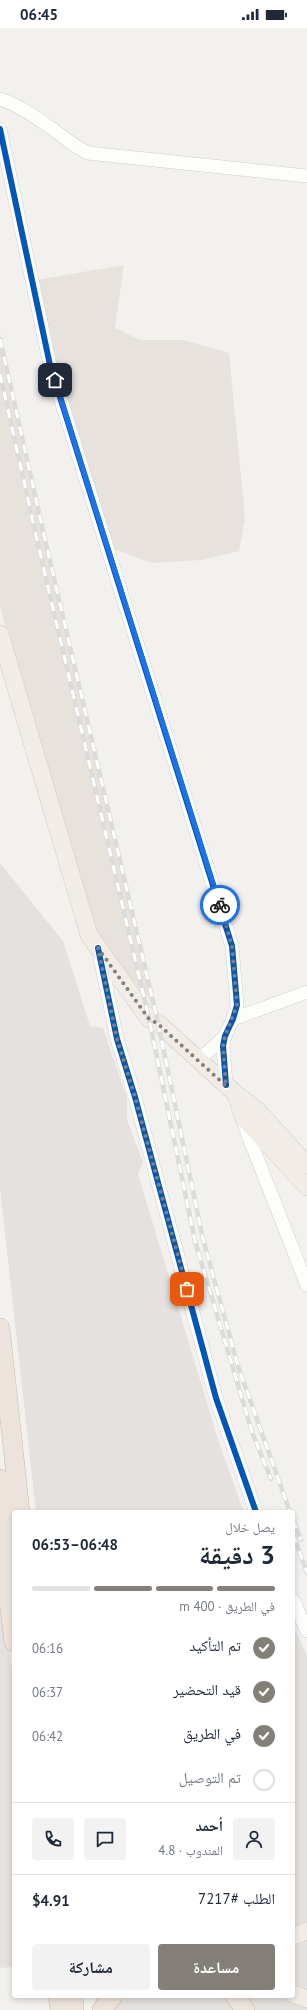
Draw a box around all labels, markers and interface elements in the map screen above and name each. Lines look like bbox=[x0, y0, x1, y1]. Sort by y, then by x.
text: 06:45 bbox=[20, 5, 58, 24]
pin bbox=[38, 363, 72, 397]
icon: home bbox=[44, 369, 66, 391]
courier bbox=[200, 885, 240, 925]
icon: bike bbox=[209, 894, 231, 916]
pin bbox=[170, 1272, 204, 1306]
icon: bag bbox=[176, 1278, 198, 1300]
text: يصل خلال bbox=[225, 1519, 275, 1536]
text: 06:48–06:53 bbox=[32, 1535, 118, 1554]
text: 3 دقيقة bbox=[199, 1538, 275, 1571]
text: في الطريق · 400 m bbox=[179, 1598, 275, 1615]
text: تم التأكيد bbox=[189, 1636, 241, 1655]
icon: check bbox=[253, 1637, 275, 1659]
text: 06:16 bbox=[32, 1640, 63, 1657]
text: قيد التحضير bbox=[173, 1680, 241, 1699]
icon: check bbox=[253, 1681, 275, 1703]
text: 06:37 bbox=[32, 1684, 63, 1701]
text: في الطريق bbox=[183, 1724, 241, 1743]
icon: check bbox=[253, 1725, 275, 1747]
text: 06:42 bbox=[32, 1728, 63, 1745]
text: تم التوصيل bbox=[179, 1768, 241, 1787]
text: أحمد bbox=[196, 1816, 223, 1835]
button: phone bbox=[32, 1818, 74, 1860]
button: chat bbox=[84, 1818, 126, 1860]
button: person bbox=[233, 1818, 275, 1860]
text: المندوب · 4.8 bbox=[158, 1842, 223, 1859]
text: الطلب #7217 bbox=[198, 1889, 275, 1908]
text: $4.91 bbox=[32, 1891, 70, 1910]
button: مشاركة bbox=[32, 1944, 150, 1990]
button: مساعدة bbox=[158, 1944, 275, 1990]

